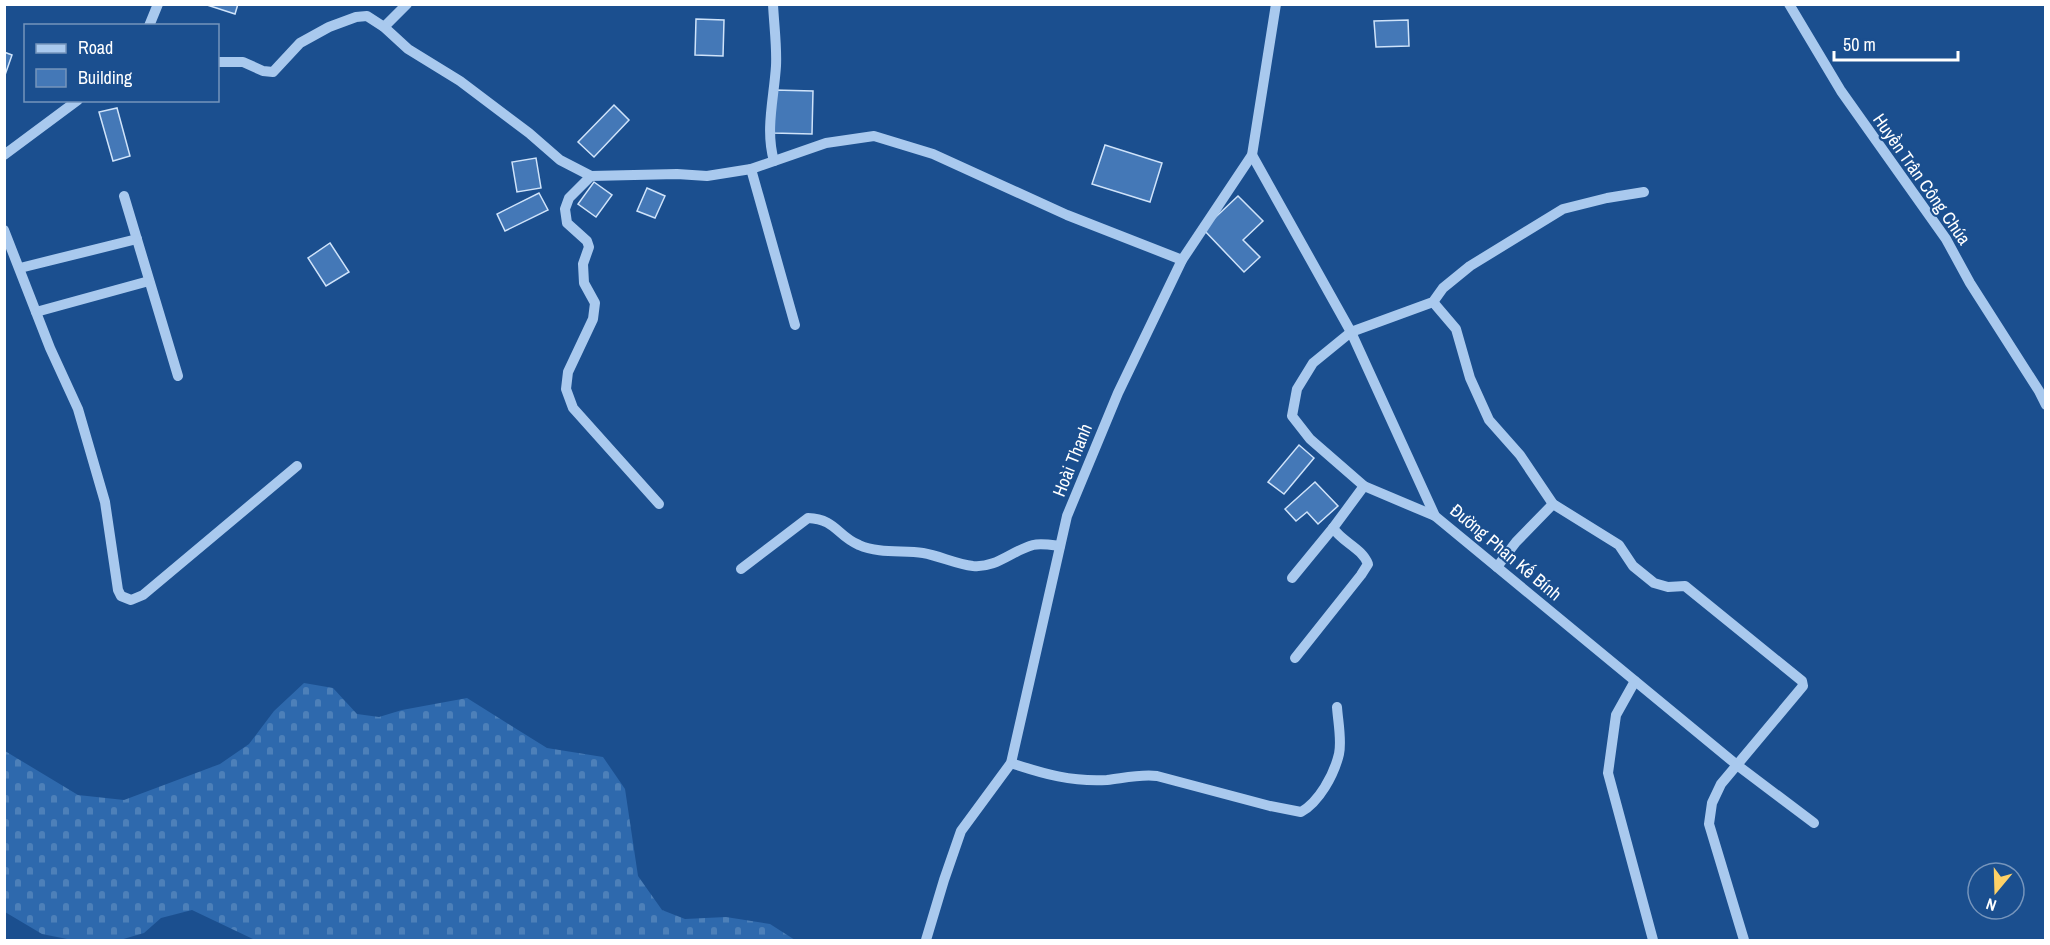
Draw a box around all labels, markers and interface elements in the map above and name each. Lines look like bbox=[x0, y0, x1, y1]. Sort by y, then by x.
legend bbox=[24, 24, 219, 102]
scale bar bbox=[1834, 24, 1958, 62]
text: 50 m bbox=[1843, 32, 1876, 57]
text: Road bbox=[78, 35, 113, 60]
text: Building bbox=[78, 65, 133, 90]
street label: Huyền Trân Công Chúa bbox=[1867, 108, 1977, 250]
street label: Hoài Thanh bbox=[1046, 420, 1098, 500]
street label: Đường Phan Kế Bính bbox=[1445, 498, 1567, 606]
north arrow bbox=[1966, 861, 2026, 921]
text: N bbox=[1983, 893, 1999, 917]

